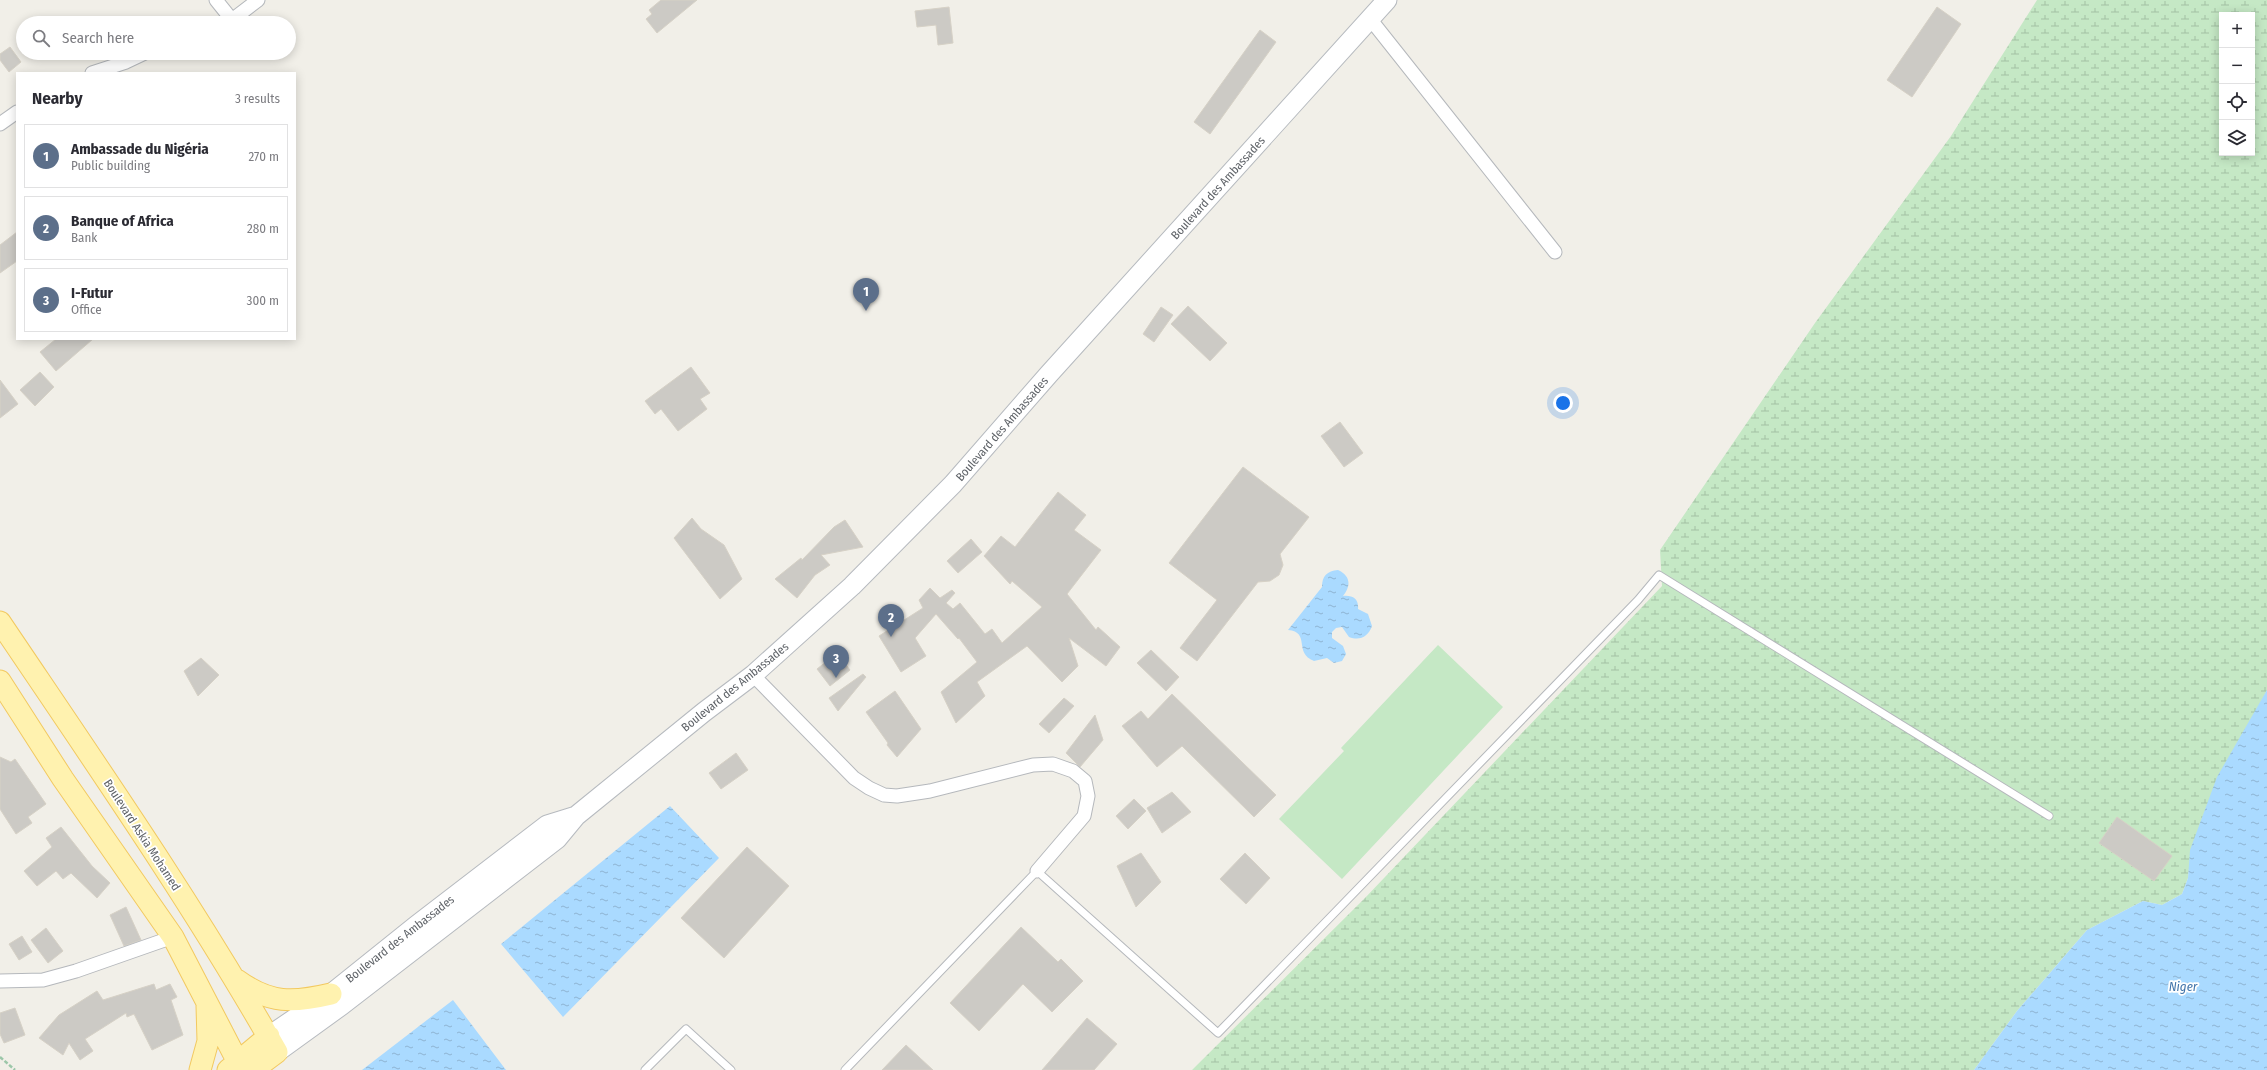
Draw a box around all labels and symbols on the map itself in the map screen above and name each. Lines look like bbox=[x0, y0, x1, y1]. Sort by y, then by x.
street label: Boulevard des Ambassades bbox=[1168, 134, 1268, 242]
pin: 1 bbox=[853, 278, 879, 311]
street label: Boulevard des Ambassades bbox=[953, 374, 1051, 484]
your location bbox=[1553, 393, 1573, 413]
pin: 2 bbox=[878, 604, 904, 637]
street label: Boulevard des Ambassades bbox=[679, 640, 791, 734]
pin: 3 bbox=[823, 645, 849, 678]
street label: Boulevard Askia Mohamed bbox=[101, 777, 183, 893]
street label: Boulevard des Ambassades bbox=[343, 892, 457, 986]
water label: Niger bbox=[2169, 979, 2198, 994]

